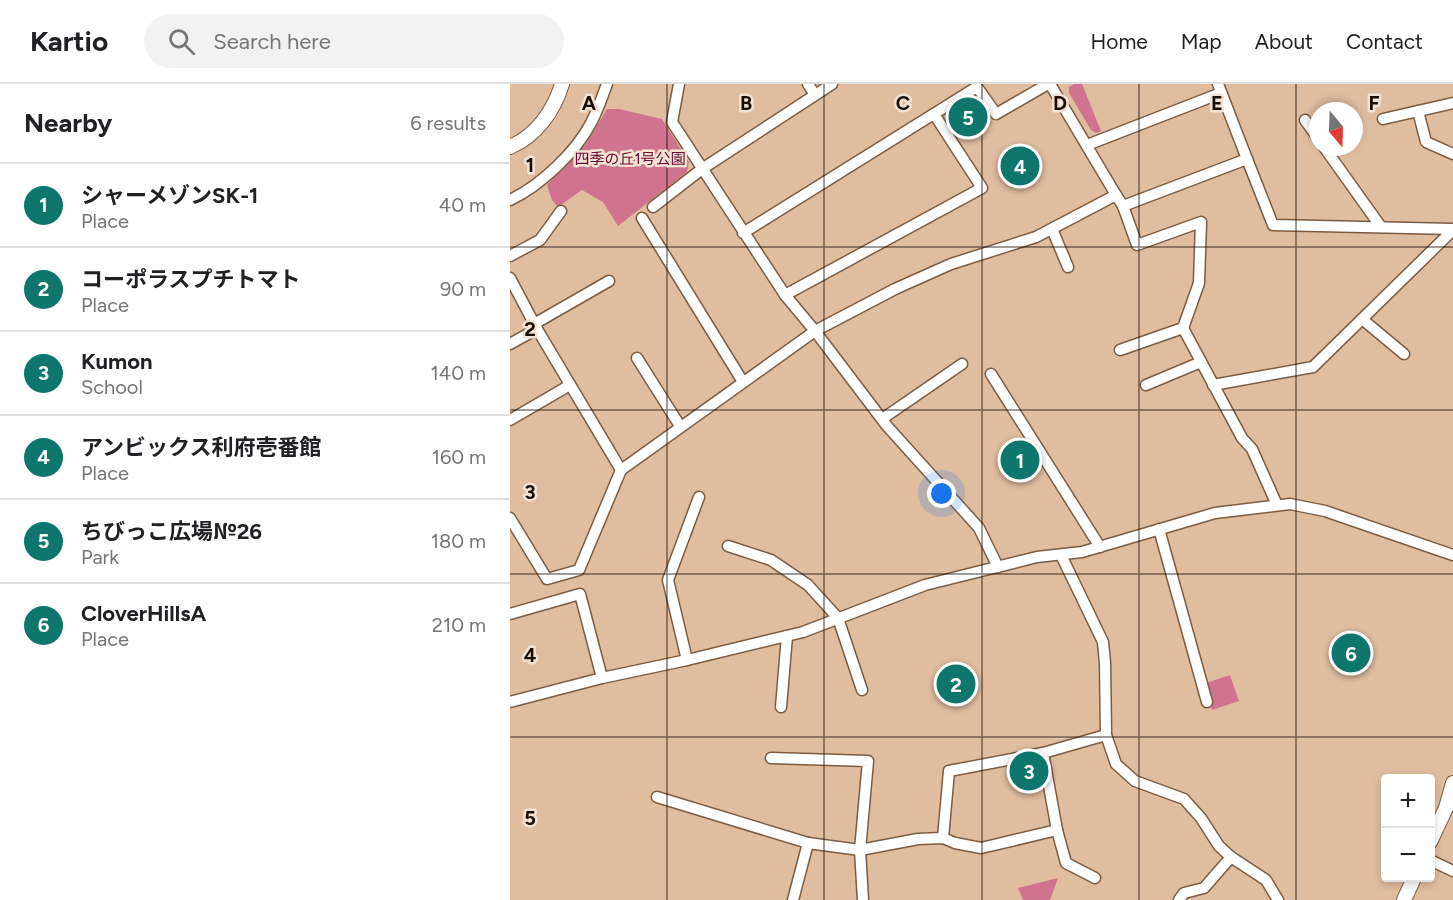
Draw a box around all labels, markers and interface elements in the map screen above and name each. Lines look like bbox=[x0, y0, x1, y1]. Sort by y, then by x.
search box bbox=[144, 14, 564, 68]
text: Kartio bbox=[30, 24, 108, 58]
icon: search bbox=[165, 25, 198, 58]
text: Search here bbox=[213, 28, 331, 55]
text: Home bbox=[1091, 29, 1148, 54]
text: Map bbox=[1181, 29, 1222, 54]
text: About bbox=[1255, 29, 1313, 54]
text: Contact bbox=[1346, 29, 1423, 54]
text: A bbox=[582, 91, 597, 115]
text: B bbox=[740, 91, 752, 115]
text: C bbox=[896, 91, 910, 115]
text: D bbox=[1053, 91, 1067, 115]
text: E bbox=[1211, 91, 1223, 115]
text: F bbox=[1368, 91, 1380, 115]
pin: 5 bbox=[948, 94, 988, 140]
north arrow bbox=[1309, 102, 1363, 156]
text: Nearby bbox=[24, 107, 112, 139]
text: 6 results bbox=[410, 111, 486, 135]
pin: 4 bbox=[1000, 144, 1040, 188]
park label: 四季の丘1号公園 bbox=[574, 150, 686, 168]
text: 1 bbox=[526, 153, 534, 177]
text: シャーメゾンSK-1 bbox=[81, 182, 258, 209]
text: 1 bbox=[39, 193, 48, 217]
text: 40 m bbox=[439, 193, 486, 217]
text: Place bbox=[81, 209, 129, 233]
text: コーポラスプチトマト bbox=[81, 266, 301, 293]
text: 2 bbox=[38, 277, 49, 301]
text: 90 m bbox=[440, 277, 486, 301]
text: Place bbox=[81, 293, 129, 317]
text: 2 bbox=[524, 317, 536, 341]
text: Kumon bbox=[81, 348, 152, 375]
text: 3 bbox=[38, 361, 49, 385]
text: 140 m bbox=[431, 361, 486, 385]
text: School bbox=[81, 375, 143, 399]
text: アンビックス利府壱番館 bbox=[81, 434, 321, 461]
pin: 1 bbox=[1000, 438, 1040, 482]
text: 4 bbox=[37, 445, 50, 469]
text: 160 m bbox=[432, 445, 486, 469]
text: Place bbox=[81, 461, 129, 485]
your location bbox=[927, 479, 956, 508]
text: 3 bbox=[524, 480, 536, 504]
text: ちびっこ広場№26 bbox=[81, 518, 262, 545]
text: 5 bbox=[38, 529, 49, 553]
text: 180 m bbox=[431, 529, 486, 553]
text: Park bbox=[81, 545, 119, 569]
text: CloverHillsA bbox=[81, 600, 206, 627]
text: 6 bbox=[38, 613, 49, 637]
text: 210 m bbox=[432, 613, 486, 637]
text: Place bbox=[81, 627, 129, 651]
pin: 6 bbox=[1332, 630, 1370, 676]
text: 4 bbox=[524, 643, 537, 667]
pin: 2 bbox=[936, 662, 976, 706]
pin: 3 bbox=[1010, 748, 1048, 794]
map controls bbox=[1381, 774, 1435, 882]
button: + bbox=[1381, 774, 1435, 828]
text: 5 bbox=[524, 806, 536, 830]
button: − bbox=[1381, 828, 1435, 882]

